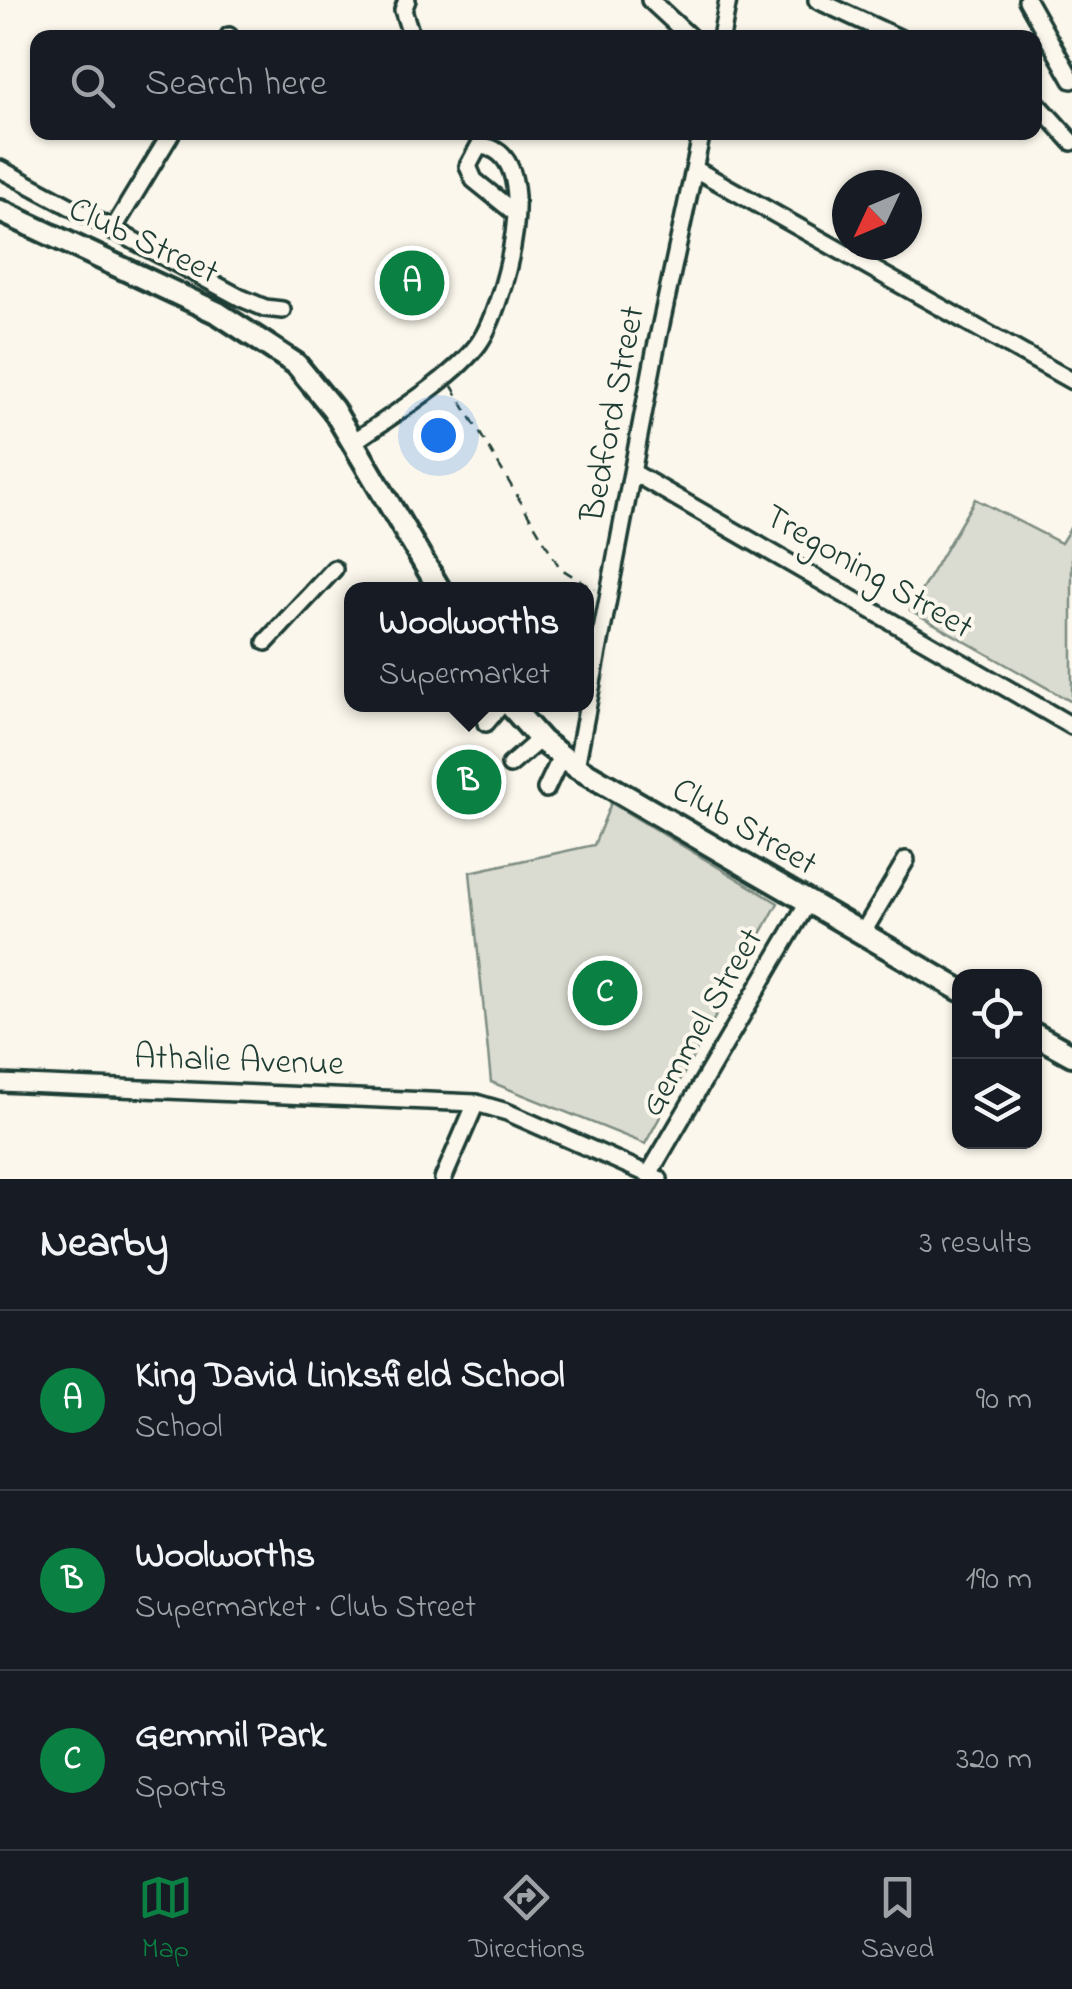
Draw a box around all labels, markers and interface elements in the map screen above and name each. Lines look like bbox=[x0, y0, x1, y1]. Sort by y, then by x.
search box bbox=[30, 30, 1042, 140]
text: Search here bbox=[145, 57, 327, 113]
icon: search bbox=[65, 58, 120, 113]
north arrow bbox=[832, 170, 922, 260]
street label: Club Street bbox=[60, 185, 227, 299]
pin: A bbox=[380, 246, 444, 320]
street label: Bedford Street bbox=[568, 302, 660, 527]
your location bbox=[413, 410, 464, 461]
street label: Tregoning Street bbox=[754, 492, 982, 654]
popup bbox=[344, 582, 594, 712]
text: Woolworths bbox=[379, 596, 559, 652]
text: Supermarket bbox=[379, 652, 550, 699]
pin: B bbox=[436, 744, 502, 820]
street label: Club Street bbox=[662, 766, 826, 890]
street label: Gemmel Street bbox=[628, 919, 778, 1127]
pin: C bbox=[572, 956, 638, 1030]
map controls bbox=[952, 969, 1042, 1149]
button: locate bbox=[952, 969, 1042, 1059]
street label: Athalie Avenue bbox=[133, 1033, 345, 1091]
button: layers bbox=[952, 1059, 1042, 1149]
text: Nearby bbox=[40, 1214, 168, 1275]
text: 3 results bbox=[920, 1221, 1032, 1268]
text: King David Linksfield School bbox=[135, 1349, 565, 1405]
text: A bbox=[63, 1377, 82, 1424]
text: 90 m bbox=[976, 1377, 1032, 1424]
text: School bbox=[135, 1405, 223, 1452]
text: Woolworths bbox=[135, 1529, 315, 1585]
text: B bbox=[62, 1557, 83, 1604]
text: 190 m bbox=[966, 1557, 1032, 1604]
text: Supermarket · Club Street bbox=[135, 1585, 476, 1632]
text: Gemmil Park bbox=[135, 1709, 326, 1765]
text: C bbox=[64, 1737, 81, 1784]
text: 320 m bbox=[956, 1737, 1032, 1784]
text: Sports bbox=[135, 1765, 227, 1812]
tab: Map bbox=[138, 1870, 193, 1971]
tab: Directions bbox=[469, 1870, 585, 1971]
tab: Saved bbox=[861, 1870, 934, 1971]

